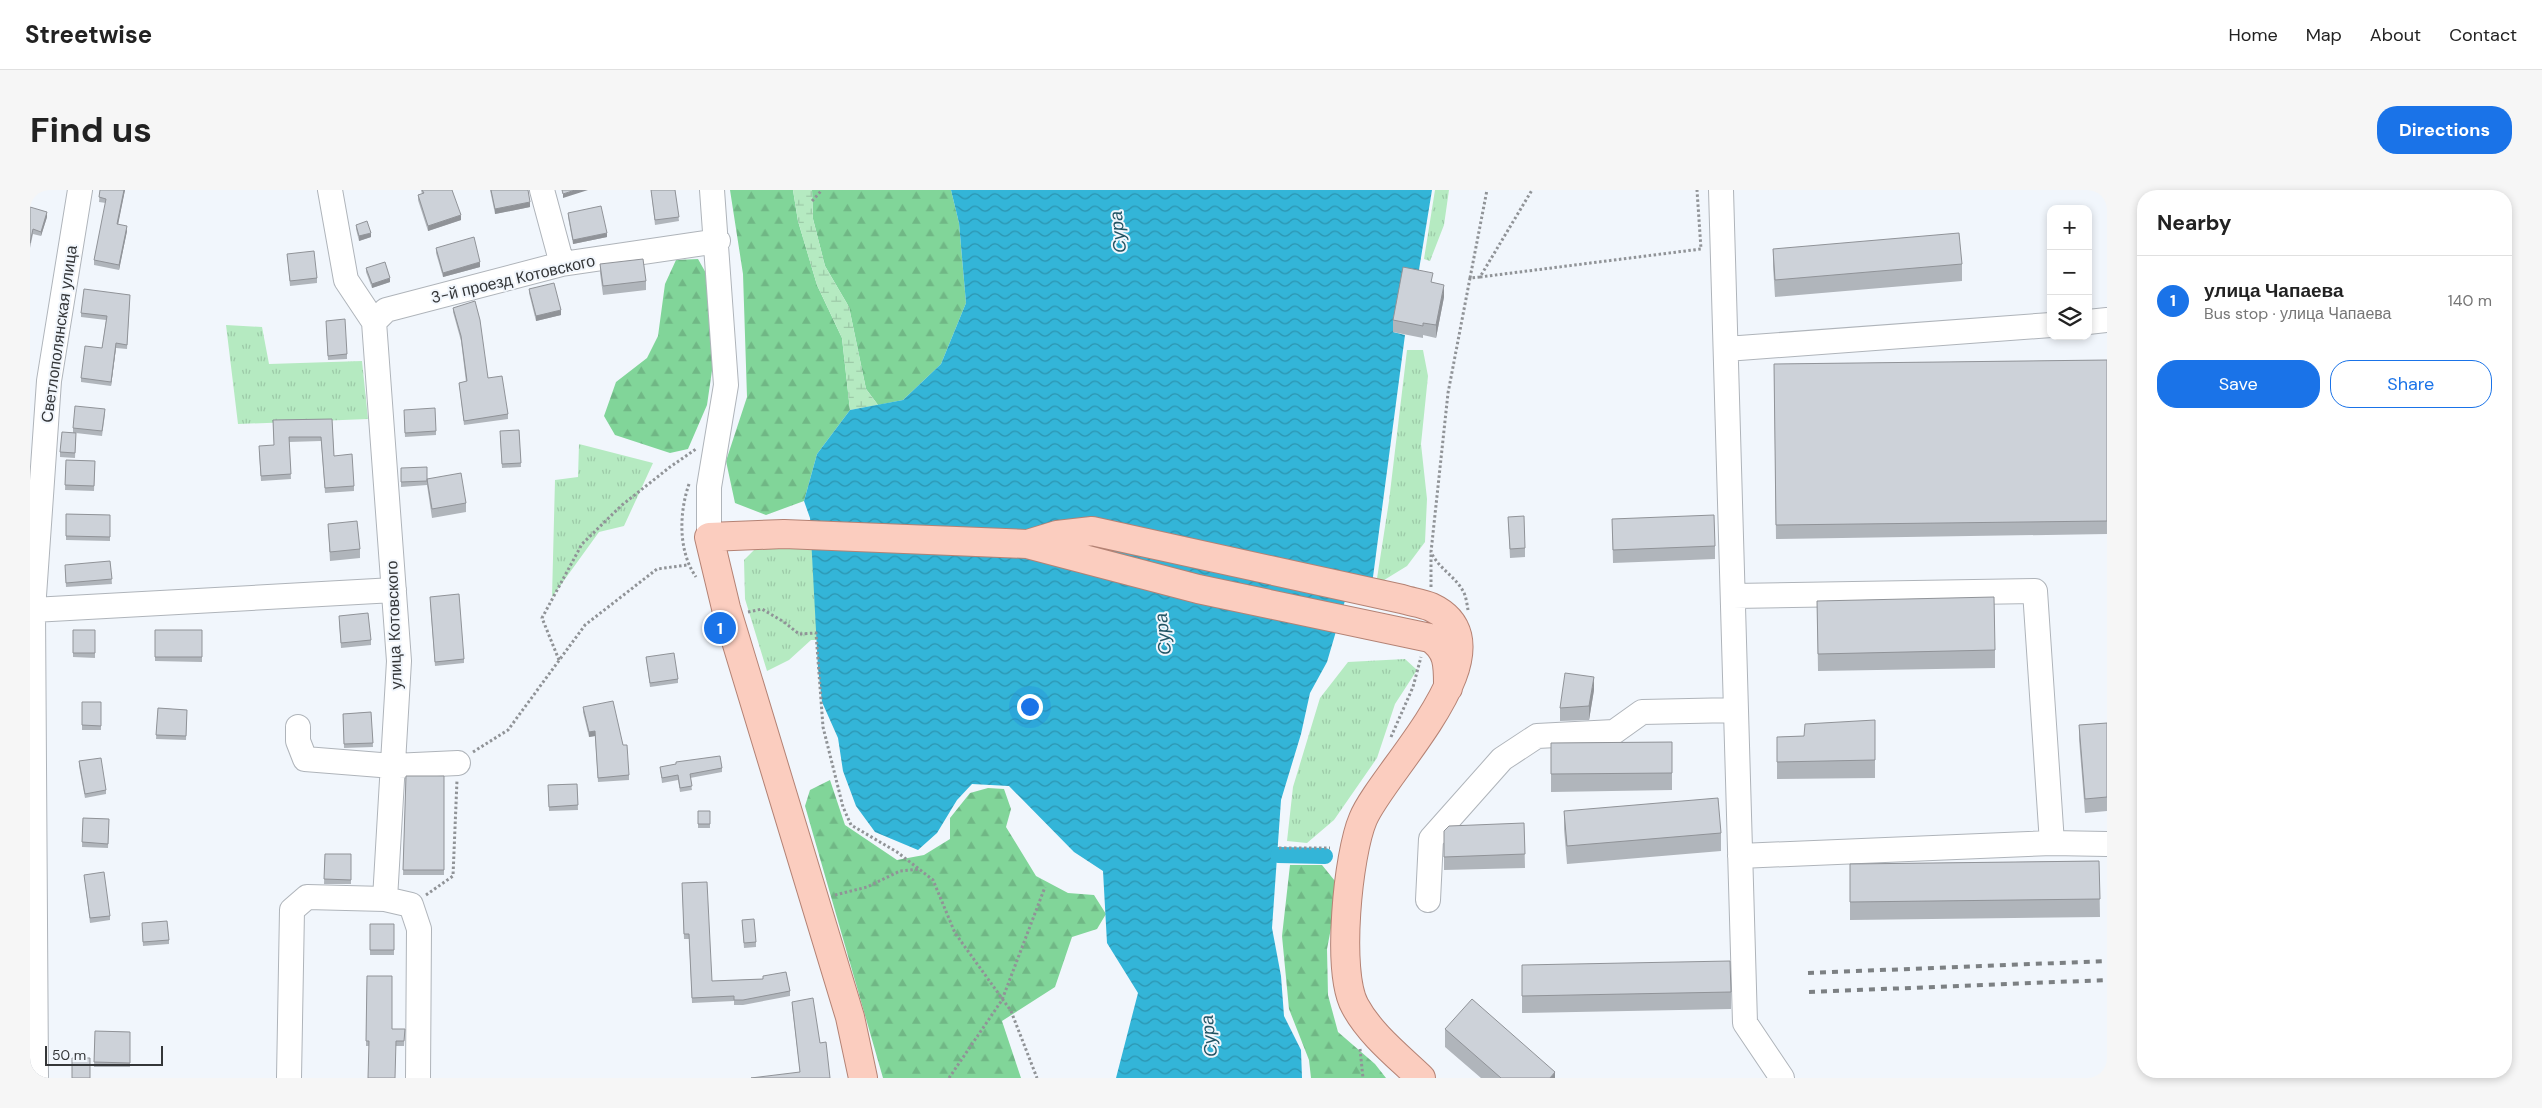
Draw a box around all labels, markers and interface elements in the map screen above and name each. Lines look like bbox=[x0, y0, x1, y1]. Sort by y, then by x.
text: Streetwise bbox=[25, 19, 152, 50]
text: Home bbox=[2228, 23, 2278, 47]
text: Map bbox=[2306, 23, 2342, 47]
text: About bbox=[2370, 23, 2421, 47]
text: Contact bbox=[2449, 23, 2517, 47]
button: Directions bbox=[2377, 106, 2512, 154]
text: Find us bbox=[30, 107, 152, 153]
map controls bbox=[2047, 205, 2092, 340]
button: + bbox=[2047, 205, 2092, 250]
text: Nearby bbox=[2157, 209, 2231, 237]
water label: Сура bbox=[1104, 210, 1132, 254]
street label: Светлополянская улица bbox=[36, 244, 82, 424]
street label: 3-й проезд Котовского bbox=[429, 250, 597, 308]
button: − bbox=[2047, 250, 2092, 295]
text: улица Чапаева bbox=[2204, 278, 2344, 303]
text: 1 bbox=[2170, 290, 2176, 311]
text: 140 m bbox=[2448, 290, 2492, 311]
button: layers bbox=[2047, 295, 2092, 340]
text: Bus stop · улица Чапаева bbox=[2204, 303, 2392, 324]
button: Save bbox=[2157, 360, 2320, 408]
button: Share bbox=[2330, 360, 2492, 408]
street label: улица Котовского bbox=[381, 560, 407, 690]
pin: 1 bbox=[704, 609, 736, 647]
water label: Сура bbox=[1149, 612, 1177, 656]
your location bbox=[1017, 694, 1043, 720]
water label: Сура bbox=[1195, 1014, 1223, 1058]
scale bar bbox=[45, 1043, 162, 1066]
text: 50 m bbox=[52, 1046, 86, 1064]

